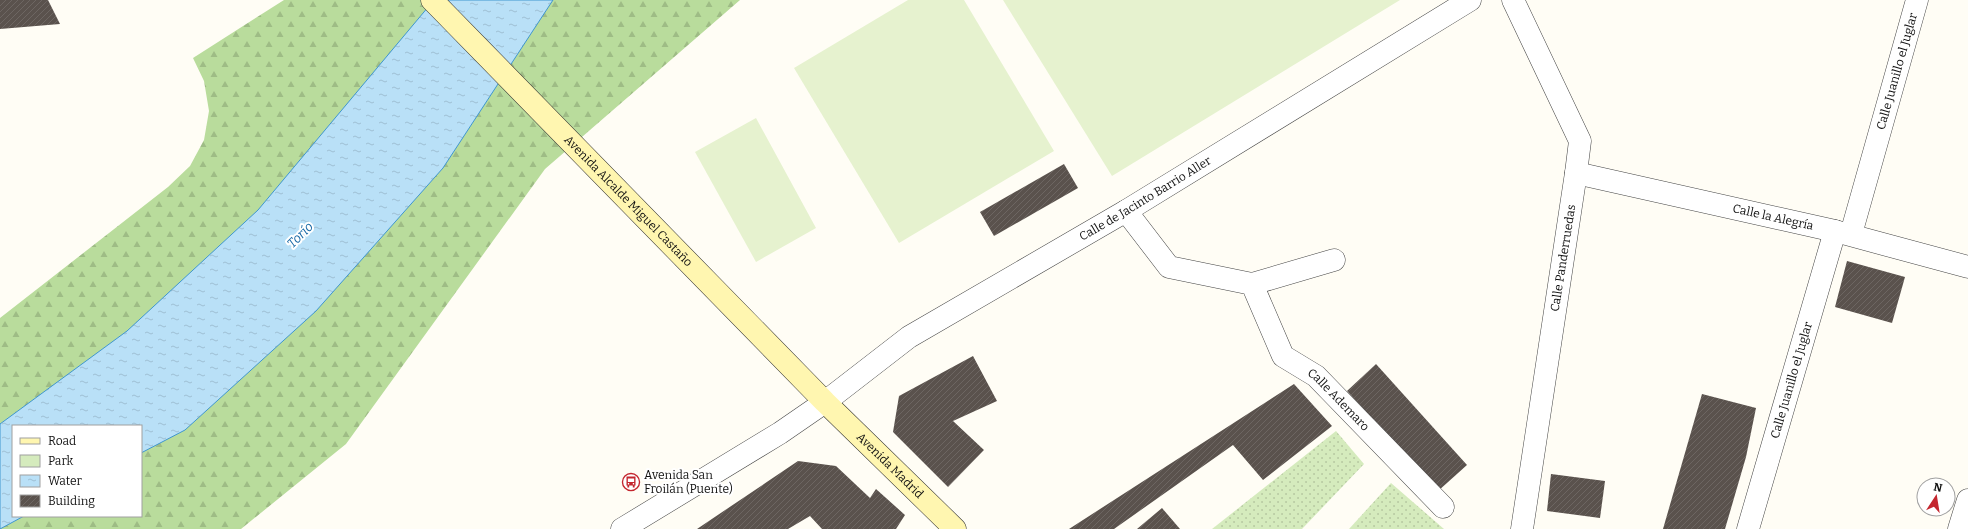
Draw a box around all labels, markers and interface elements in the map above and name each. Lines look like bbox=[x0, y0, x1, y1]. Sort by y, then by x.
street label: Calle Juanillo el Juglar bbox=[1874, 11, 1920, 131]
street label: Avenida Alcalde Miguel Castaño bbox=[561, 132, 696, 269]
street label: Calle de Jacinto Barrio Aller bbox=[1077, 153, 1214, 244]
street label: Calle la Alegría bbox=[1731, 201, 1815, 233]
street label: Calle Panderruedas bbox=[1548, 203, 1578, 313]
water label: Torío bbox=[284, 219, 316, 251]
street label: Calle Juanillo el Juglar bbox=[1768, 320, 1815, 440]
street label: Calle Ademaro bbox=[1305, 366, 1372, 434]
legend bbox=[12, 425, 142, 517]
street label: Avenida Madrid bbox=[854, 430, 926, 501]
text: Road bbox=[48, 434, 76, 448]
text: Park bbox=[48, 454, 74, 468]
place label: Avenida San Froilán (Puente) bbox=[644, 468, 733, 496]
bus stop icon: Avenida San Froilán (Puente) bbox=[621, 472, 641, 492]
text: Water bbox=[48, 474, 83, 488]
north arrow bbox=[1916, 477, 1956, 517]
text: N bbox=[1932, 480, 1944, 495]
text: Building bbox=[48, 494, 95, 508]

